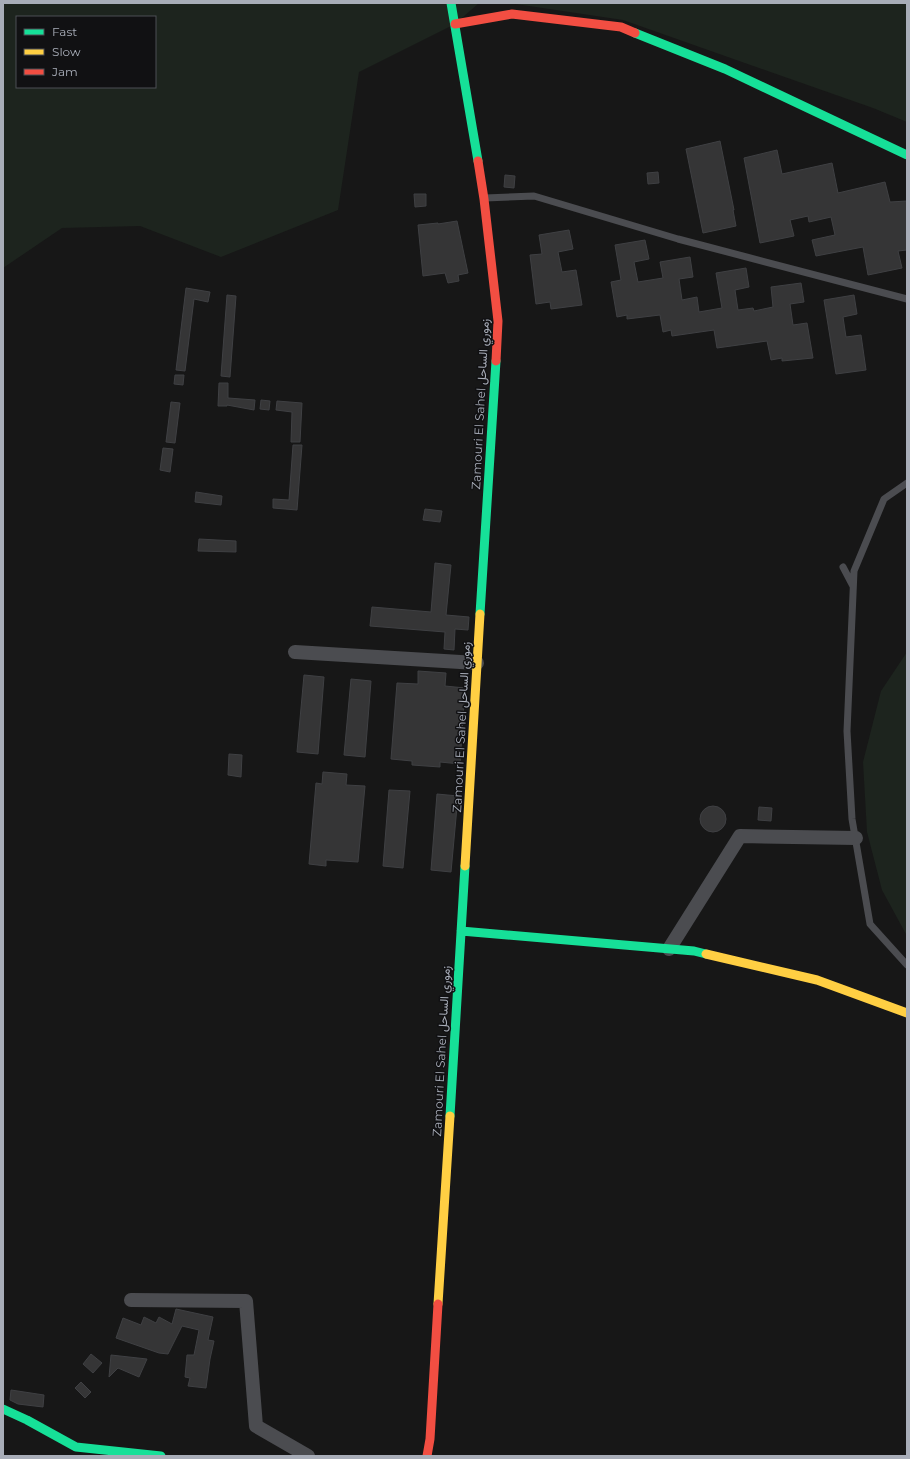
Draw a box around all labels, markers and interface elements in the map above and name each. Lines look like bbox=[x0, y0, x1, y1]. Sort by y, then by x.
legend bbox=[16, 16, 156, 88]
text: Fast bbox=[52, 24, 77, 39]
text: Slow bbox=[52, 44, 81, 59]
text: Jam bbox=[51, 64, 78, 79]
street label: Zamouri El Sahel زموري الساحل bbox=[468, 318, 495, 490]
street label: Zamouri El Sahel زموري الساحل bbox=[449, 641, 476, 813]
street label: Zamouri El Sahel زموري الساحل bbox=[429, 965, 456, 1137]

